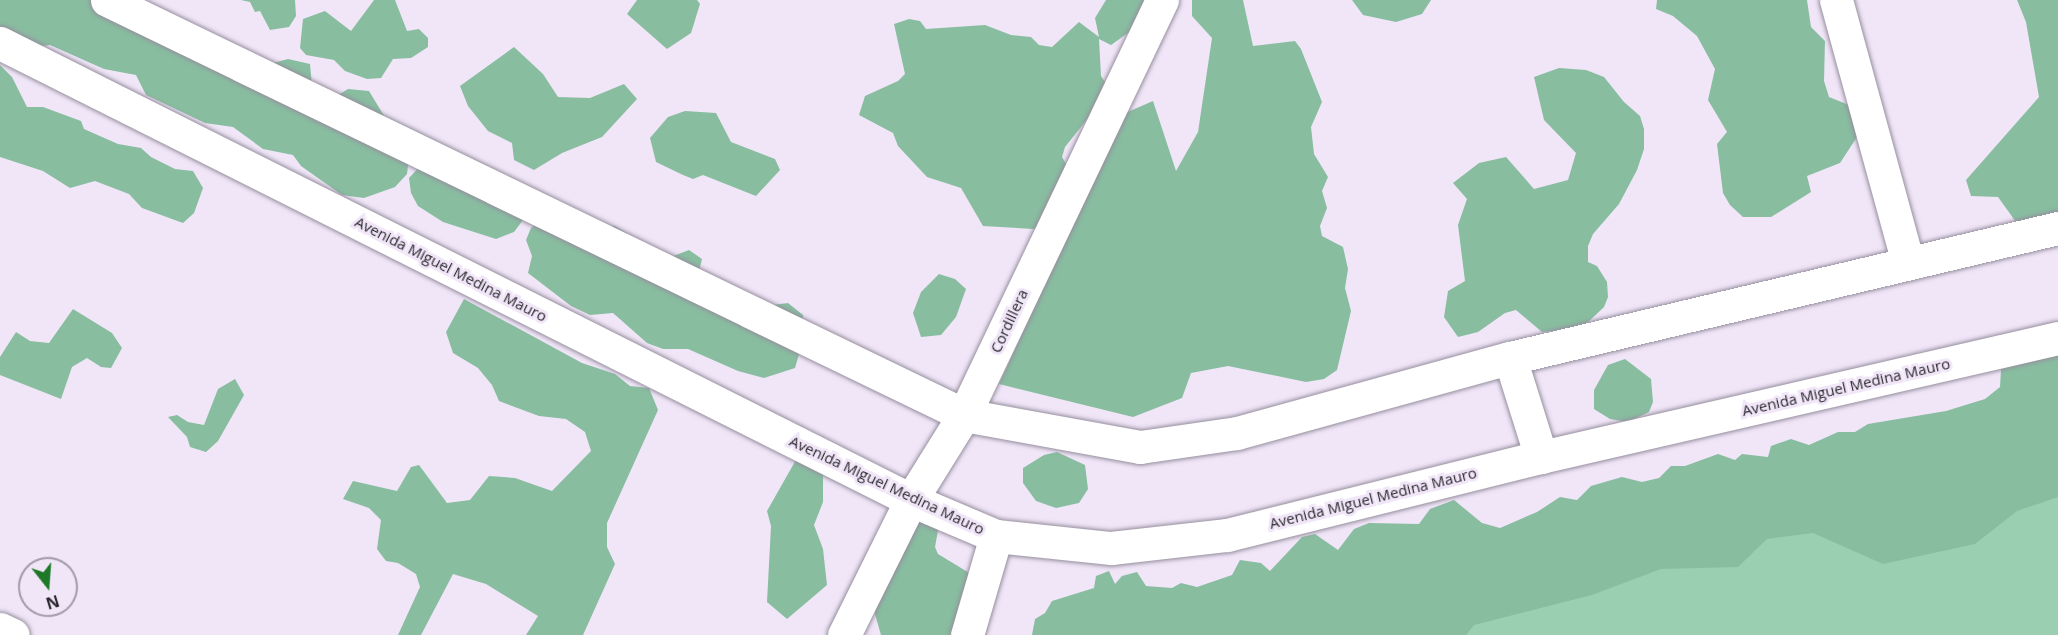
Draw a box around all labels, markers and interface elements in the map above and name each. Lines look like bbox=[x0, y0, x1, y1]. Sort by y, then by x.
street label: Avenida Miguel Medina Mauro bbox=[352, 213, 550, 325]
street label: Cordillera bbox=[986, 286, 1032, 356]
street label: Avenida Miguel Medina Mauro bbox=[1740, 354, 1952, 420]
street label: Avenida Miguel Medina Mauro bbox=[787, 432, 987, 538]
street label: Avenida Miguel Medina Mauro bbox=[1267, 464, 1479, 532]
north arrow bbox=[18, 557, 78, 617]
text: N bbox=[43, 590, 62, 615]

